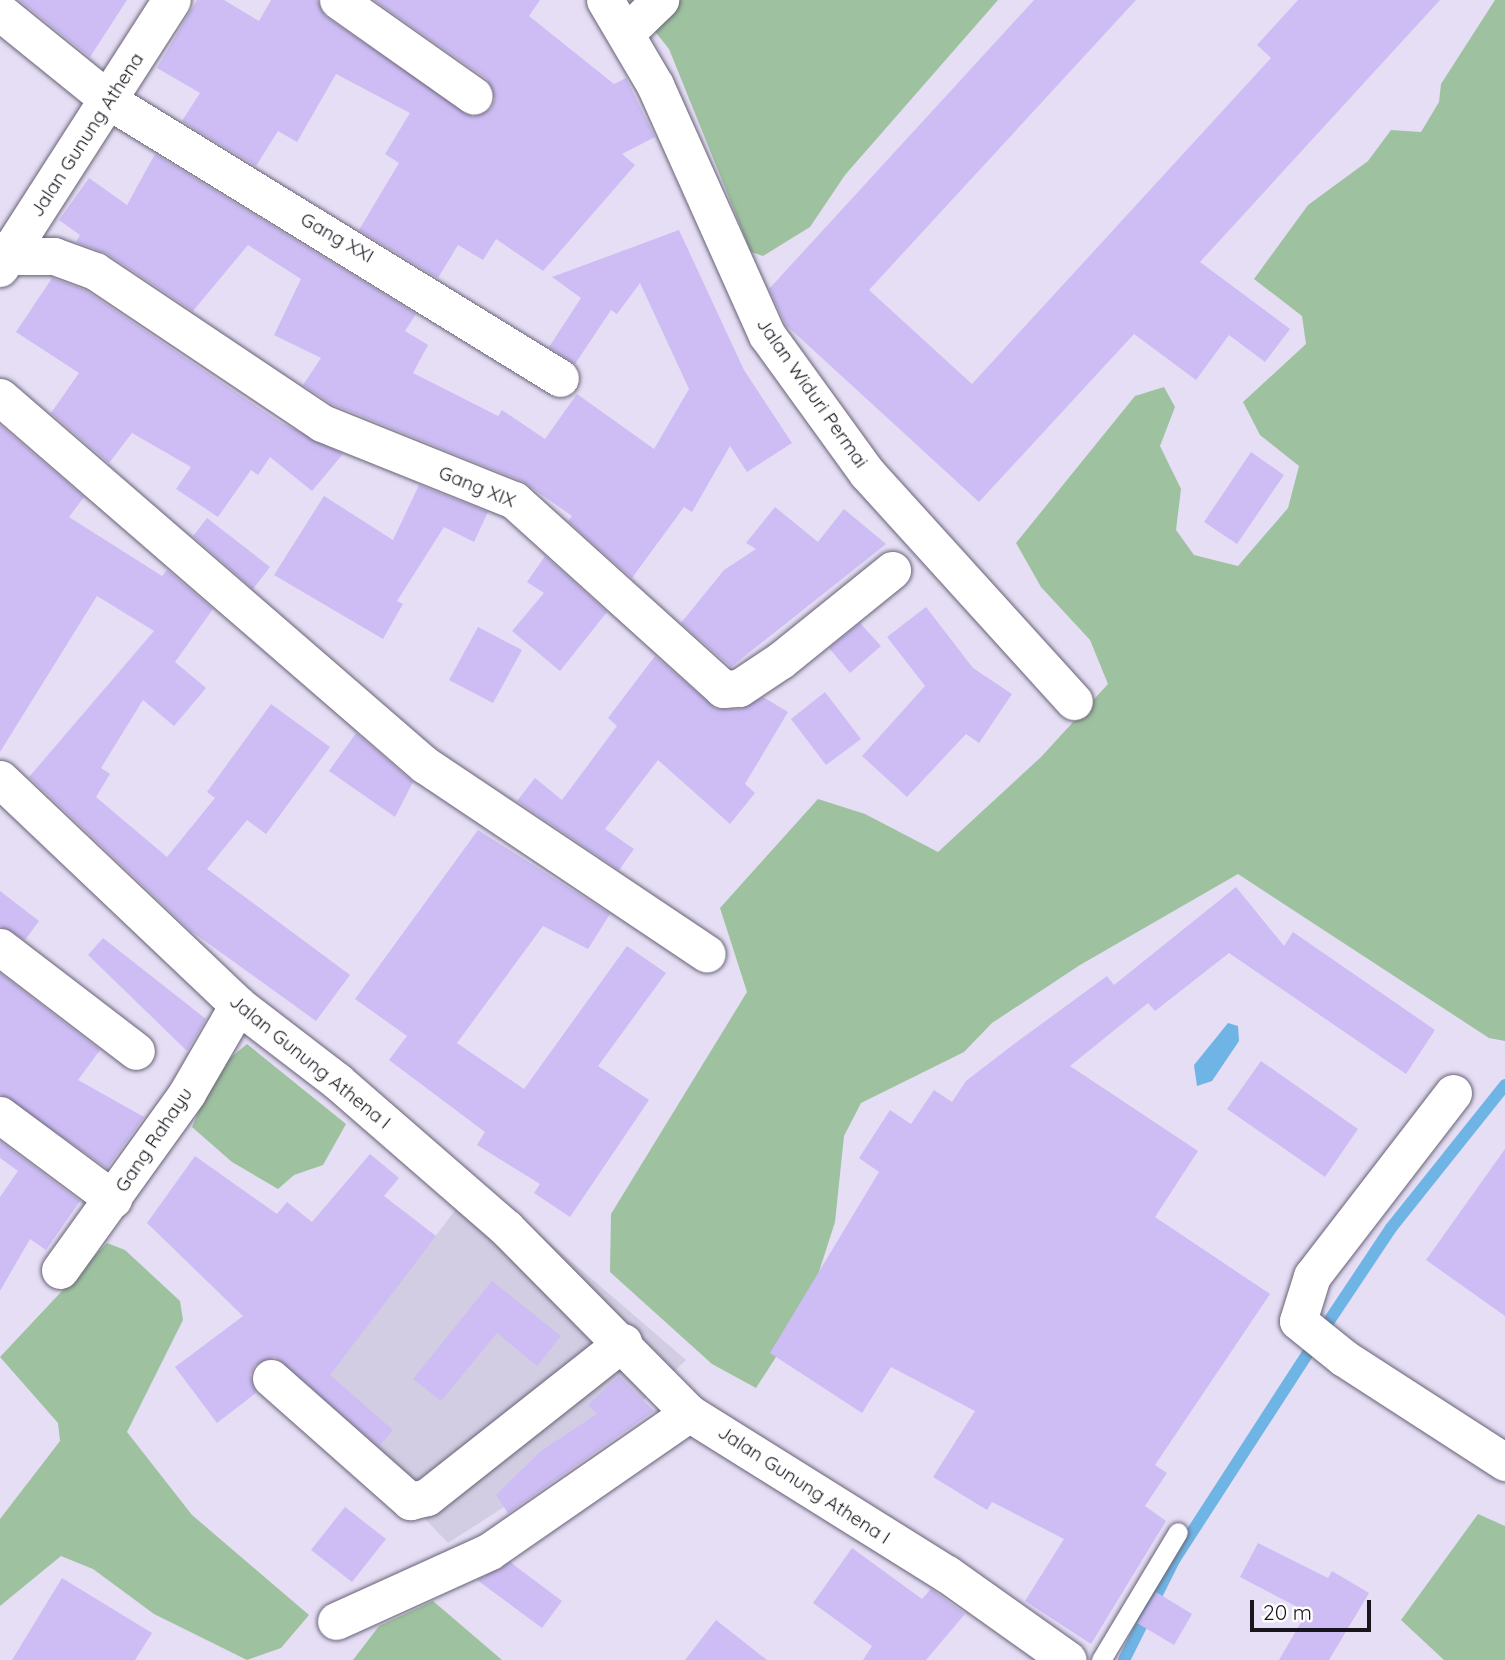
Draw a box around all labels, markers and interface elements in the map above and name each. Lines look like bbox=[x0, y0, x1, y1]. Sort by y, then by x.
street label: Jalan Gunung Athena bbox=[25, 49, 149, 221]
street label: Gang XXI bbox=[296, 208, 378, 268]
street label: Jalan Widuri Permai bbox=[752, 313, 872, 473]
street label: Gang XIX bbox=[435, 461, 519, 513]
street label: Jalan Gunung Athena I bbox=[225, 990, 395, 1134]
street label: Gang Rahayu bbox=[111, 1083, 197, 1197]
street label: Jalan Gunung Athena I bbox=[714, 1421, 894, 1549]
scale bar bbox=[1253, 1586, 1374, 1630]
text: 20 m bbox=[1263, 1599, 1312, 1625]

